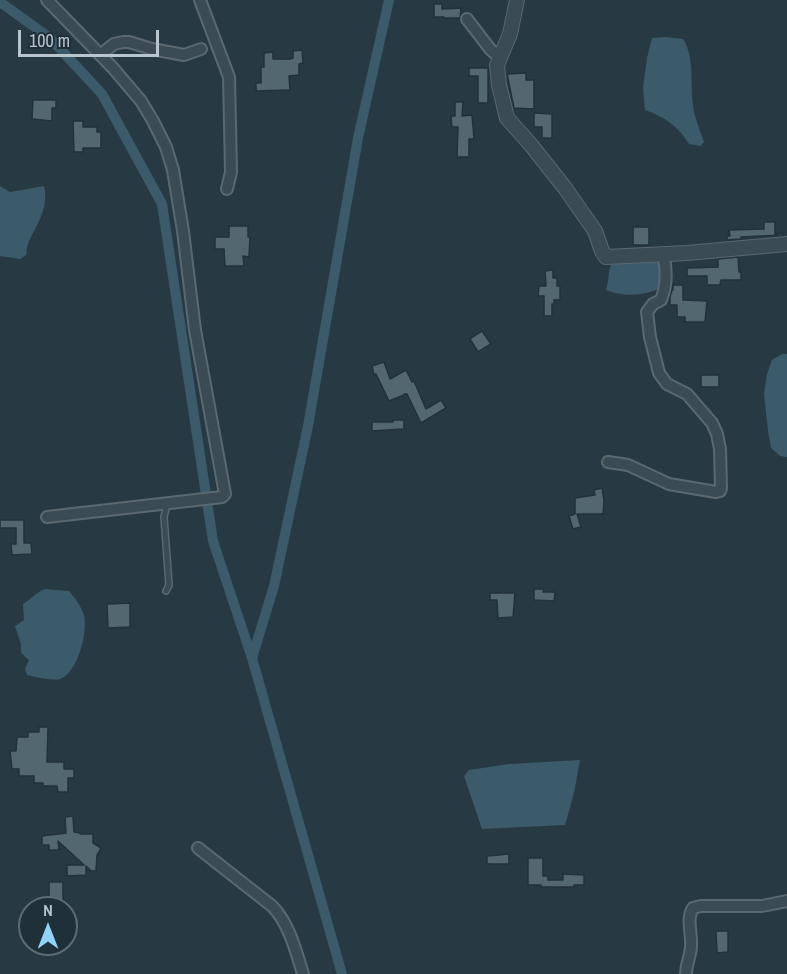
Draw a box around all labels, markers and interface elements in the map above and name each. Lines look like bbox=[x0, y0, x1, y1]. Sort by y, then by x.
scale bar bbox=[21, 18, 162, 56]
text: 100 m bbox=[29, 28, 70, 53]
north arrow bbox=[18, 896, 78, 956]
text: N bbox=[43, 899, 53, 921]

